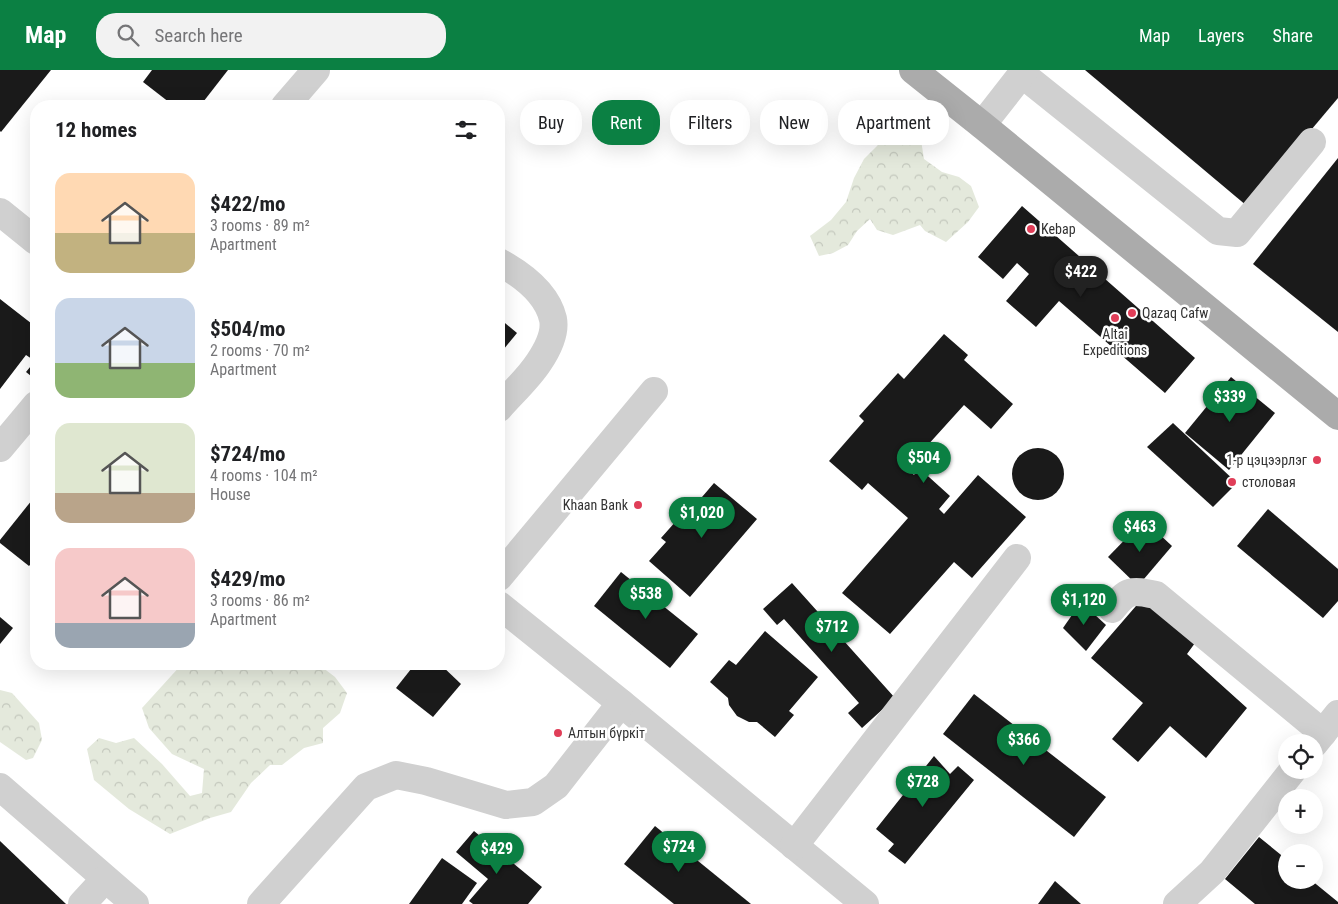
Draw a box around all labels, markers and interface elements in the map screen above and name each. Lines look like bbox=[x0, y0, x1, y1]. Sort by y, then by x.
search box bbox=[96, 13, 446, 58]
text: Map bbox=[25, 21, 66, 49]
icon: search bbox=[114, 21, 142, 49]
text: Search here bbox=[154, 24, 243, 47]
text: Map bbox=[1139, 25, 1170, 46]
text: Layers bbox=[1198, 25, 1245, 46]
text: Share bbox=[1273, 25, 1313, 46]
chip: Buy bbox=[520, 100, 582, 145]
chip: Rent bbox=[592, 100, 660, 145]
chip: Filters bbox=[670, 100, 750, 145]
chip: New bbox=[760, 100, 828, 145]
chip: Apartment bbox=[838, 100, 949, 145]
icon: filters bbox=[452, 116, 480, 144]
text: 12 homes bbox=[55, 118, 137, 142]
text: $422/mo bbox=[210, 192, 285, 216]
icon: home bbox=[95, 193, 155, 253]
text: 3 rooms · 89 m² bbox=[210, 216, 310, 235]
place label: Kebap bbox=[1041, 221, 1076, 237]
marker: Kebap bbox=[1025, 223, 1037, 235]
text: Apartment bbox=[210, 235, 277, 254]
pin: $422 bbox=[1051, 256, 1111, 298]
text: $422 bbox=[1065, 262, 1097, 281]
place label: Qazaq Cafw bbox=[1142, 305, 1208, 321]
marker: Qazaq Cafw bbox=[1126, 307, 1138, 319]
marker: Altai Expeditions bbox=[1109, 312, 1121, 324]
text: $504/mo bbox=[210, 317, 285, 341]
icon: home bbox=[95, 318, 155, 378]
place label: Altai Expeditions bbox=[1083, 326, 1147, 358]
text: 2 rooms · 70 m² bbox=[210, 341, 310, 360]
text: Apartment bbox=[210, 360, 277, 379]
pin: $339 bbox=[1200, 380, 1260, 423]
text: $339 bbox=[1214, 387, 1246, 406]
text: $724/mo bbox=[210, 442, 285, 466]
pin: $504 bbox=[894, 442, 954, 484]
icon: home bbox=[95, 443, 155, 503]
text: $504 bbox=[908, 448, 940, 467]
place label: 1-р цэцээрлэг bbox=[1226, 452, 1307, 468]
marker: 1-р цэцээрлэг bbox=[1311, 454, 1323, 466]
text: 4 rooms · 104 m² bbox=[210, 466, 318, 485]
place label: столовая bbox=[1242, 474, 1296, 490]
marker: столовая bbox=[1226, 476, 1238, 488]
text: House bbox=[210, 485, 250, 504]
pin: $1,020 bbox=[661, 496, 743, 539]
place label: Khaan Bank bbox=[563, 497, 629, 513]
marker: Khaan Bank bbox=[632, 499, 644, 511]
text: $1,020 bbox=[680, 503, 724, 522]
pin: $463 bbox=[1110, 510, 1170, 553]
text: $463 bbox=[1124, 517, 1156, 536]
text: $429/mo bbox=[210, 567, 285, 591]
icon: home bbox=[95, 568, 155, 628]
pin: $538 bbox=[616, 578, 676, 620]
text: $538 bbox=[630, 584, 662, 603]
pin: $1,120 bbox=[1043, 584, 1125, 626]
text: $1,120 bbox=[1062, 590, 1106, 609]
text: 3 rooms · 86 m² bbox=[210, 591, 310, 610]
text: Apartment bbox=[210, 610, 277, 629]
pin: $712 bbox=[802, 610, 862, 653]
text: $712 bbox=[816, 617, 848, 636]
pin: $366 bbox=[994, 724, 1054, 766]
place label: Алтын бүркiт bbox=[568, 725, 645, 741]
marker: Алтын бүркiт bbox=[552, 727, 564, 739]
text: $366 bbox=[1008, 730, 1040, 749]
map controls bbox=[1278, 734, 1323, 889]
button: locate bbox=[1278, 734, 1323, 779]
pin: $728 bbox=[893, 766, 953, 808]
text: $728 bbox=[907, 772, 939, 791]
button: + bbox=[1278, 789, 1323, 834]
pin: $724 bbox=[649, 830, 709, 873]
pin: $429 bbox=[467, 832, 527, 875]
text: $724 bbox=[663, 837, 695, 856]
text: $429 bbox=[481, 839, 513, 858]
button: − bbox=[1278, 844, 1323, 889]

